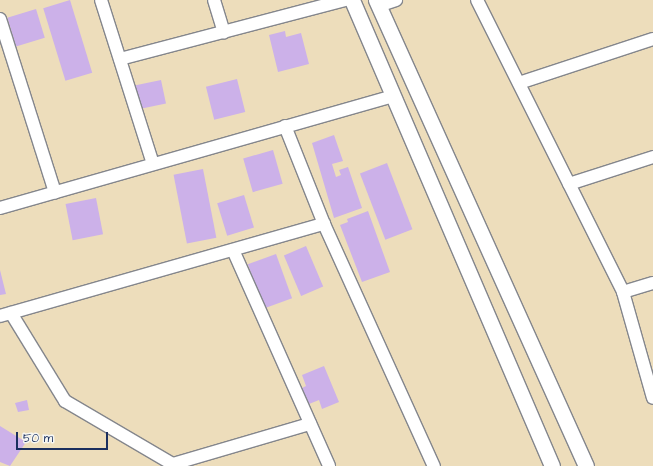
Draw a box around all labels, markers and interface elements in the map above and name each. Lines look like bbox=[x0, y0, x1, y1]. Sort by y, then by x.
scale bar bbox=[18, 424, 110, 450]
text: 50 m bbox=[23, 430, 53, 447]

